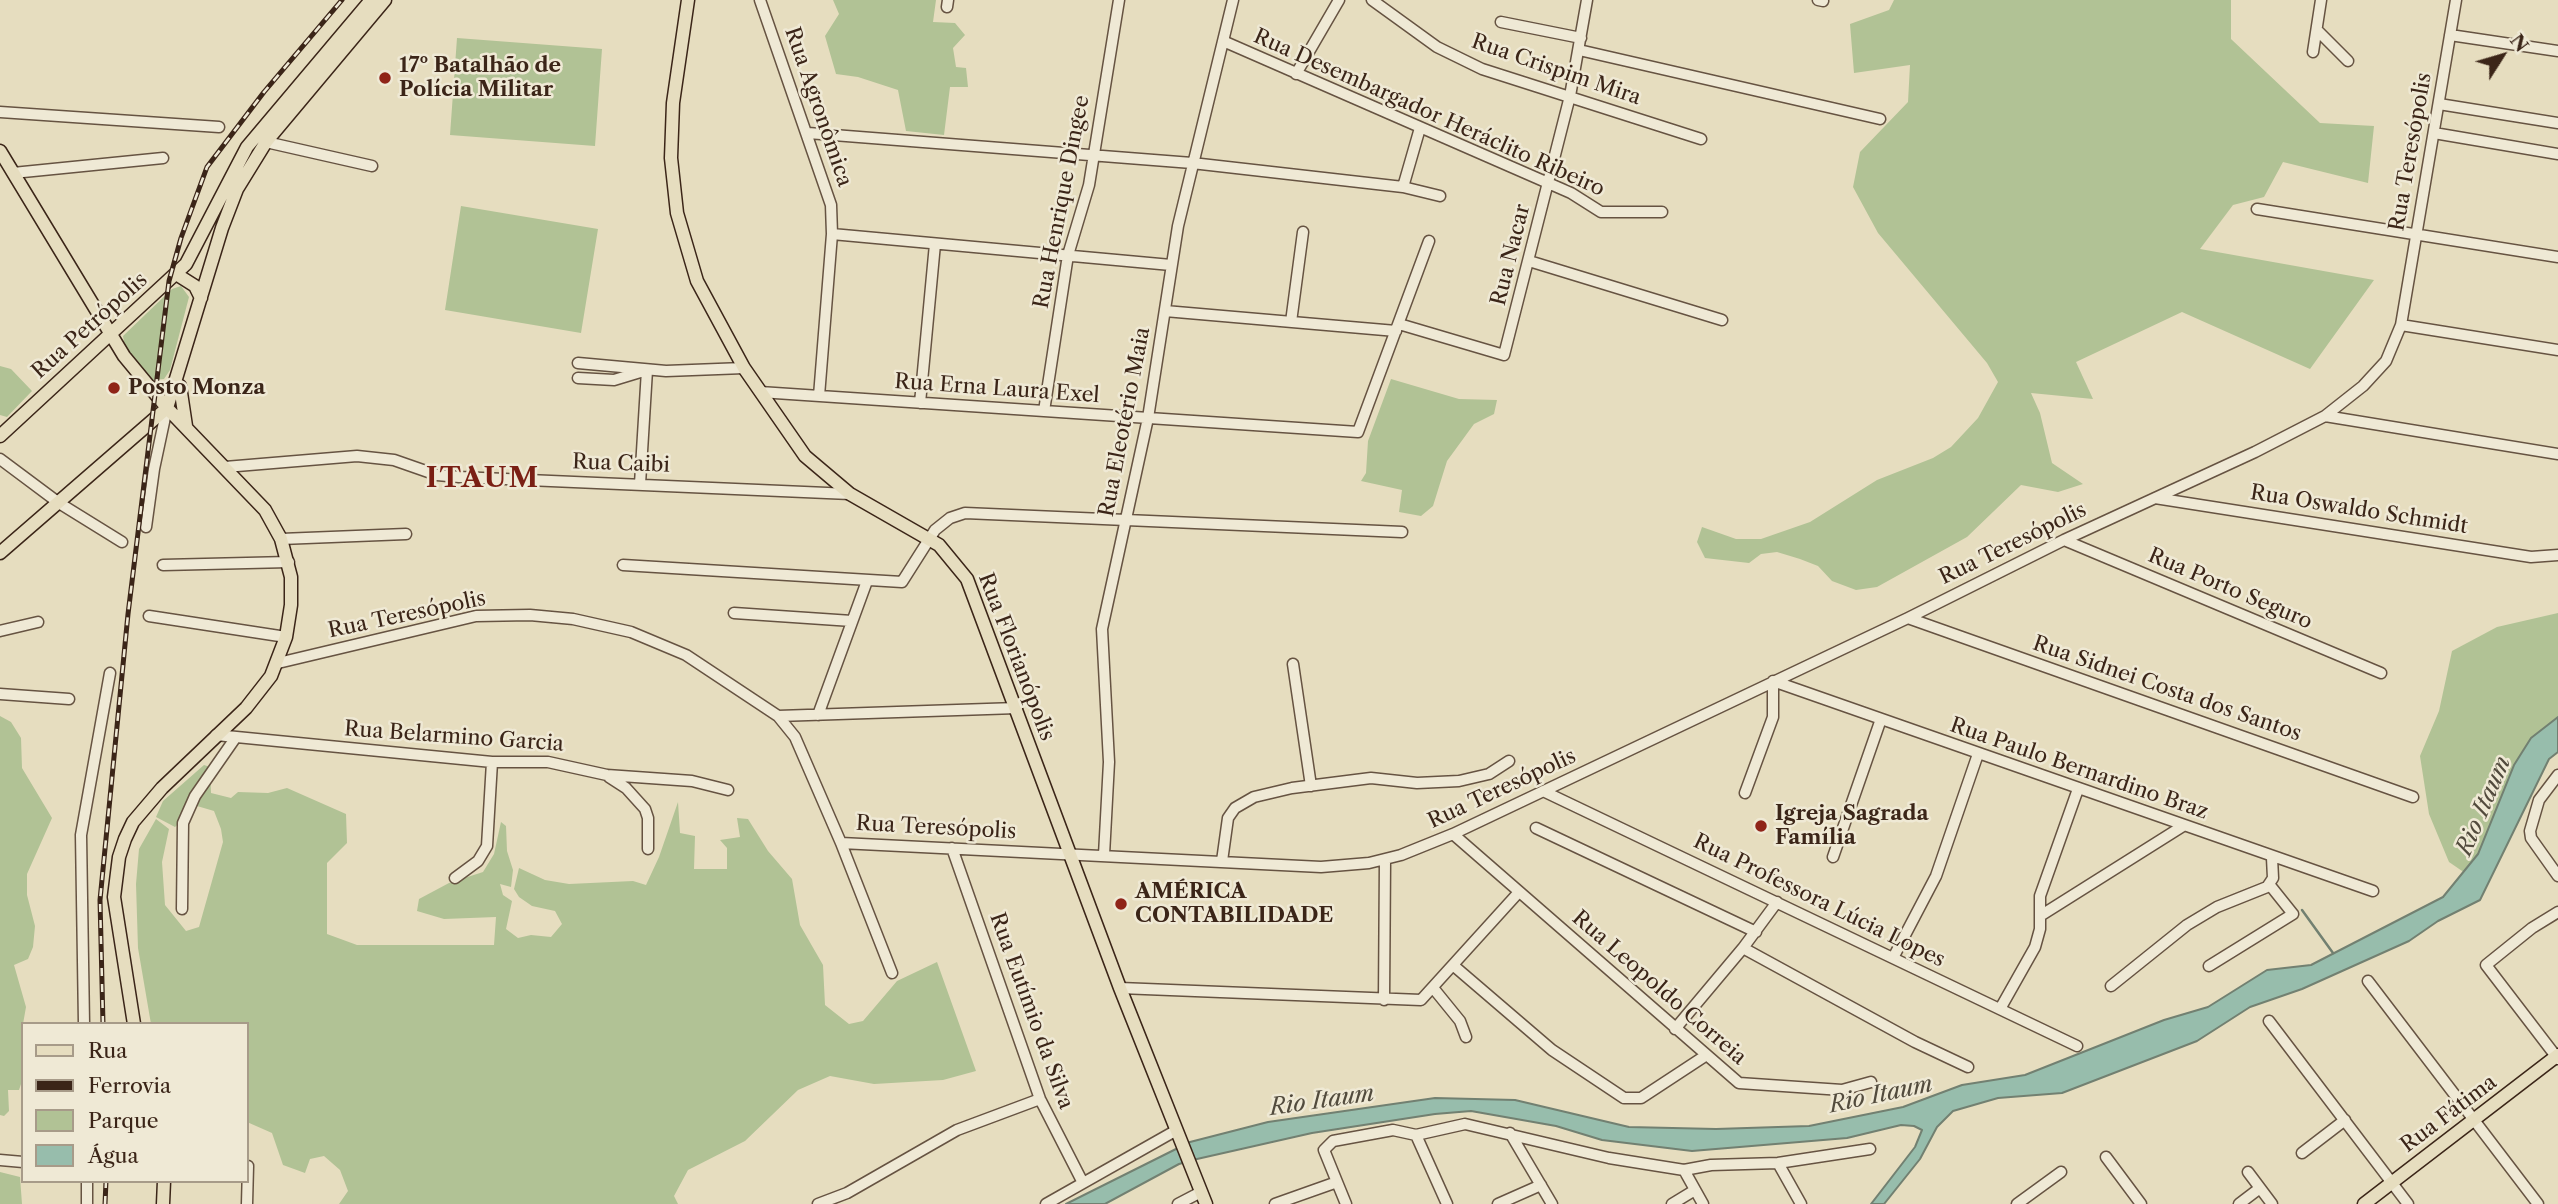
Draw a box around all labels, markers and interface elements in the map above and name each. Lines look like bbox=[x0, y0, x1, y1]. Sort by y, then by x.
north arrow bbox=[2467, 21, 2537, 91]
street label: Rua Agronômica bbox=[779, 24, 857, 190]
street label: Rua Desembargador Heráclito Ribeiro bbox=[1250, 24, 1608, 202]
street label: Rua Crispim Mira bbox=[1468, 29, 1644, 111]
text: N bbox=[2505, 30, 2533, 57]
place label: 17º Batalhão de Polícia Militar bbox=[399, 53, 561, 103]
marker: 17º Batalhão de Polícia Militar bbox=[377, 70, 393, 86]
street label: Rua Teresópolis bbox=[2385, 71, 2437, 233]
street label: Rua Henrique Dingee bbox=[1029, 93, 1095, 311]
street label: Rua Nacar bbox=[1486, 202, 1536, 308]
street label: Rua Petrópolis bbox=[27, 268, 153, 384]
street label: Rua Eleotério Maia bbox=[1094, 325, 1156, 519]
street label: Rua Erna Laura Exel bbox=[894, 369, 1100, 409]
place label: Posto Monza bbox=[128, 375, 266, 401]
marker: Posto Monza bbox=[106, 380, 122, 396]
street label: Rua Caibi bbox=[572, 450, 670, 478]
district label: ITAUM bbox=[426, 462, 540, 496]
street label: Rua Oswaldo Schmidt bbox=[2249, 480, 2469, 540]
street label: Rua Teresópolis bbox=[1935, 498, 2091, 590]
street label: Rua Porto Seguro bbox=[2144, 543, 2316, 635]
street label: Rua Florianópolis bbox=[972, 570, 1060, 744]
street label: Rua Teresópolis bbox=[326, 586, 488, 644]
street label: Rua Sidnei Costa dos Santos bbox=[2029, 631, 2305, 747]
street label: Rua Paulo Bernardino Braz bbox=[1947, 713, 2211, 825]
street label: Rua Belarmino Garcia bbox=[343, 717, 565, 757]
street label: Rua Teresópolis bbox=[1424, 744, 1580, 834]
water label: Rio Itaum bbox=[2451, 752, 2517, 860]
place label: Igreja Sagrada Família bbox=[1775, 801, 1929, 851]
street label: Rua Teresópolis bbox=[855, 811, 1017, 845]
marker: Igreja Sagrada Família bbox=[1753, 818, 1769, 834]
street label: Rua Professora Lúcia Lopes bbox=[1689, 829, 1949, 973]
place label: AMÉRICA CONTABILIDADE bbox=[1135, 879, 1333, 929]
marker: AMÉRICA CONTABILIDADE bbox=[1113, 896, 1129, 912]
street label: Rua Leopoldo Correia bbox=[1567, 906, 1751, 1070]
street label: Rua Eutímio da Silva bbox=[984, 909, 1078, 1113]
legend bbox=[21, 1022, 248, 1183]
text: Rua bbox=[88, 1038, 127, 1063]
street label: Rua Fátima bbox=[2396, 1070, 2502, 1158]
water label: Rio Itaum bbox=[1827, 1071, 1935, 1119]
text: Ferrovia bbox=[88, 1073, 171, 1098]
water label: Rio Itaum bbox=[1268, 1080, 1376, 1122]
text: Parque bbox=[88, 1108, 159, 1133]
text: Água bbox=[88, 1143, 139, 1168]

